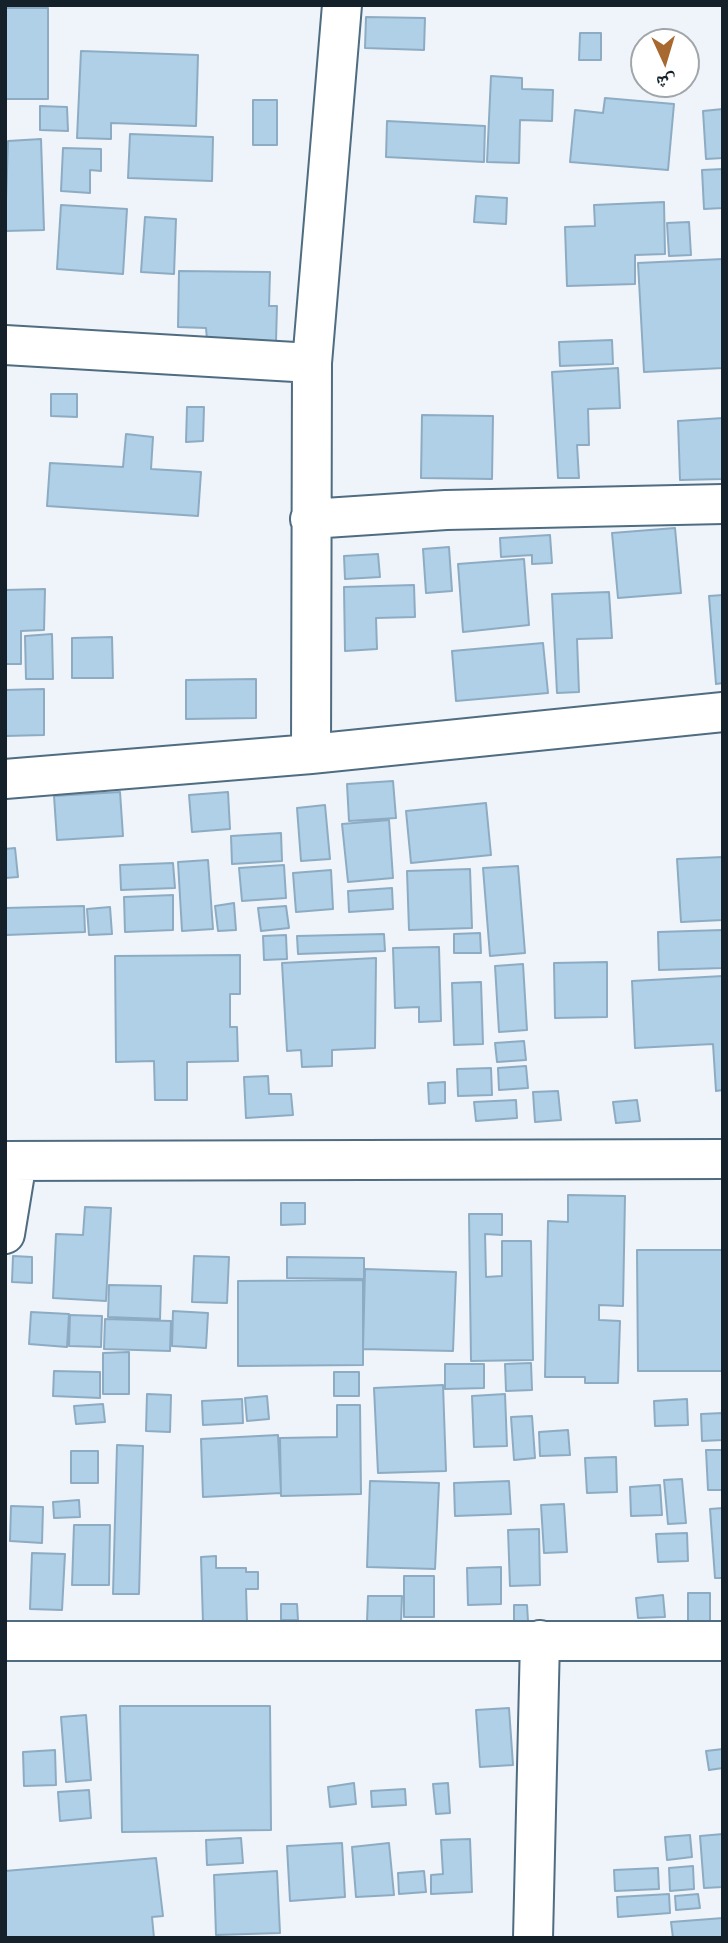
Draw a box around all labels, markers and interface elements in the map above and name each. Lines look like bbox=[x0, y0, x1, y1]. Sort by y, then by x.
north arrow bbox=[630, 28, 700, 98]
text: ش bbox=[656, 70, 677, 95]

